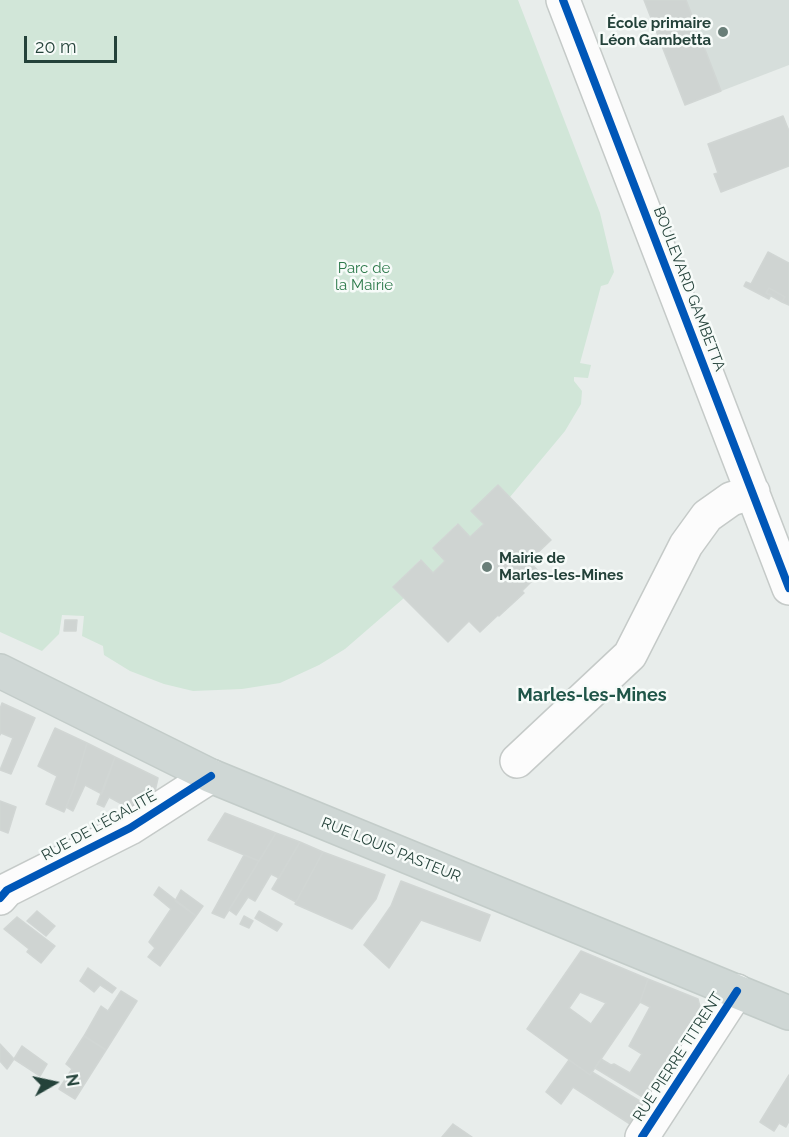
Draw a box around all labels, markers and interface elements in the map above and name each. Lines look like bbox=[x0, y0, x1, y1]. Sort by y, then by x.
place label: École primaire Léon Gambetta bbox=[600, 14, 711, 49]
scale bar bbox=[27, 24, 120, 62]
marker: École primaire Léon Gambetta bbox=[716, 25, 730, 39]
text: 20 m bbox=[35, 36, 77, 57]
street label: BOULEVARD GAMBETTA bbox=[649, 204, 729, 374]
park label: Parc de la Mairie bbox=[335, 259, 393, 294]
place label: Mairie de Marles-les-Mines bbox=[499, 549, 623, 584]
marker: Mairie de Marles-les-Mines bbox=[480, 560, 494, 574]
district label: Marles-les-Mines bbox=[517, 685, 667, 707]
street label: RUE DE L'ÉGALITÉ bbox=[38, 787, 160, 865]
street label: RUE LOUIS PASTEUR bbox=[319, 814, 463, 886]
street label: RUE PIERRE TITRENT bbox=[629, 989, 727, 1125]
north arrow bbox=[24, 1053, 84, 1113]
text: N bbox=[62, 1073, 83, 1088]

